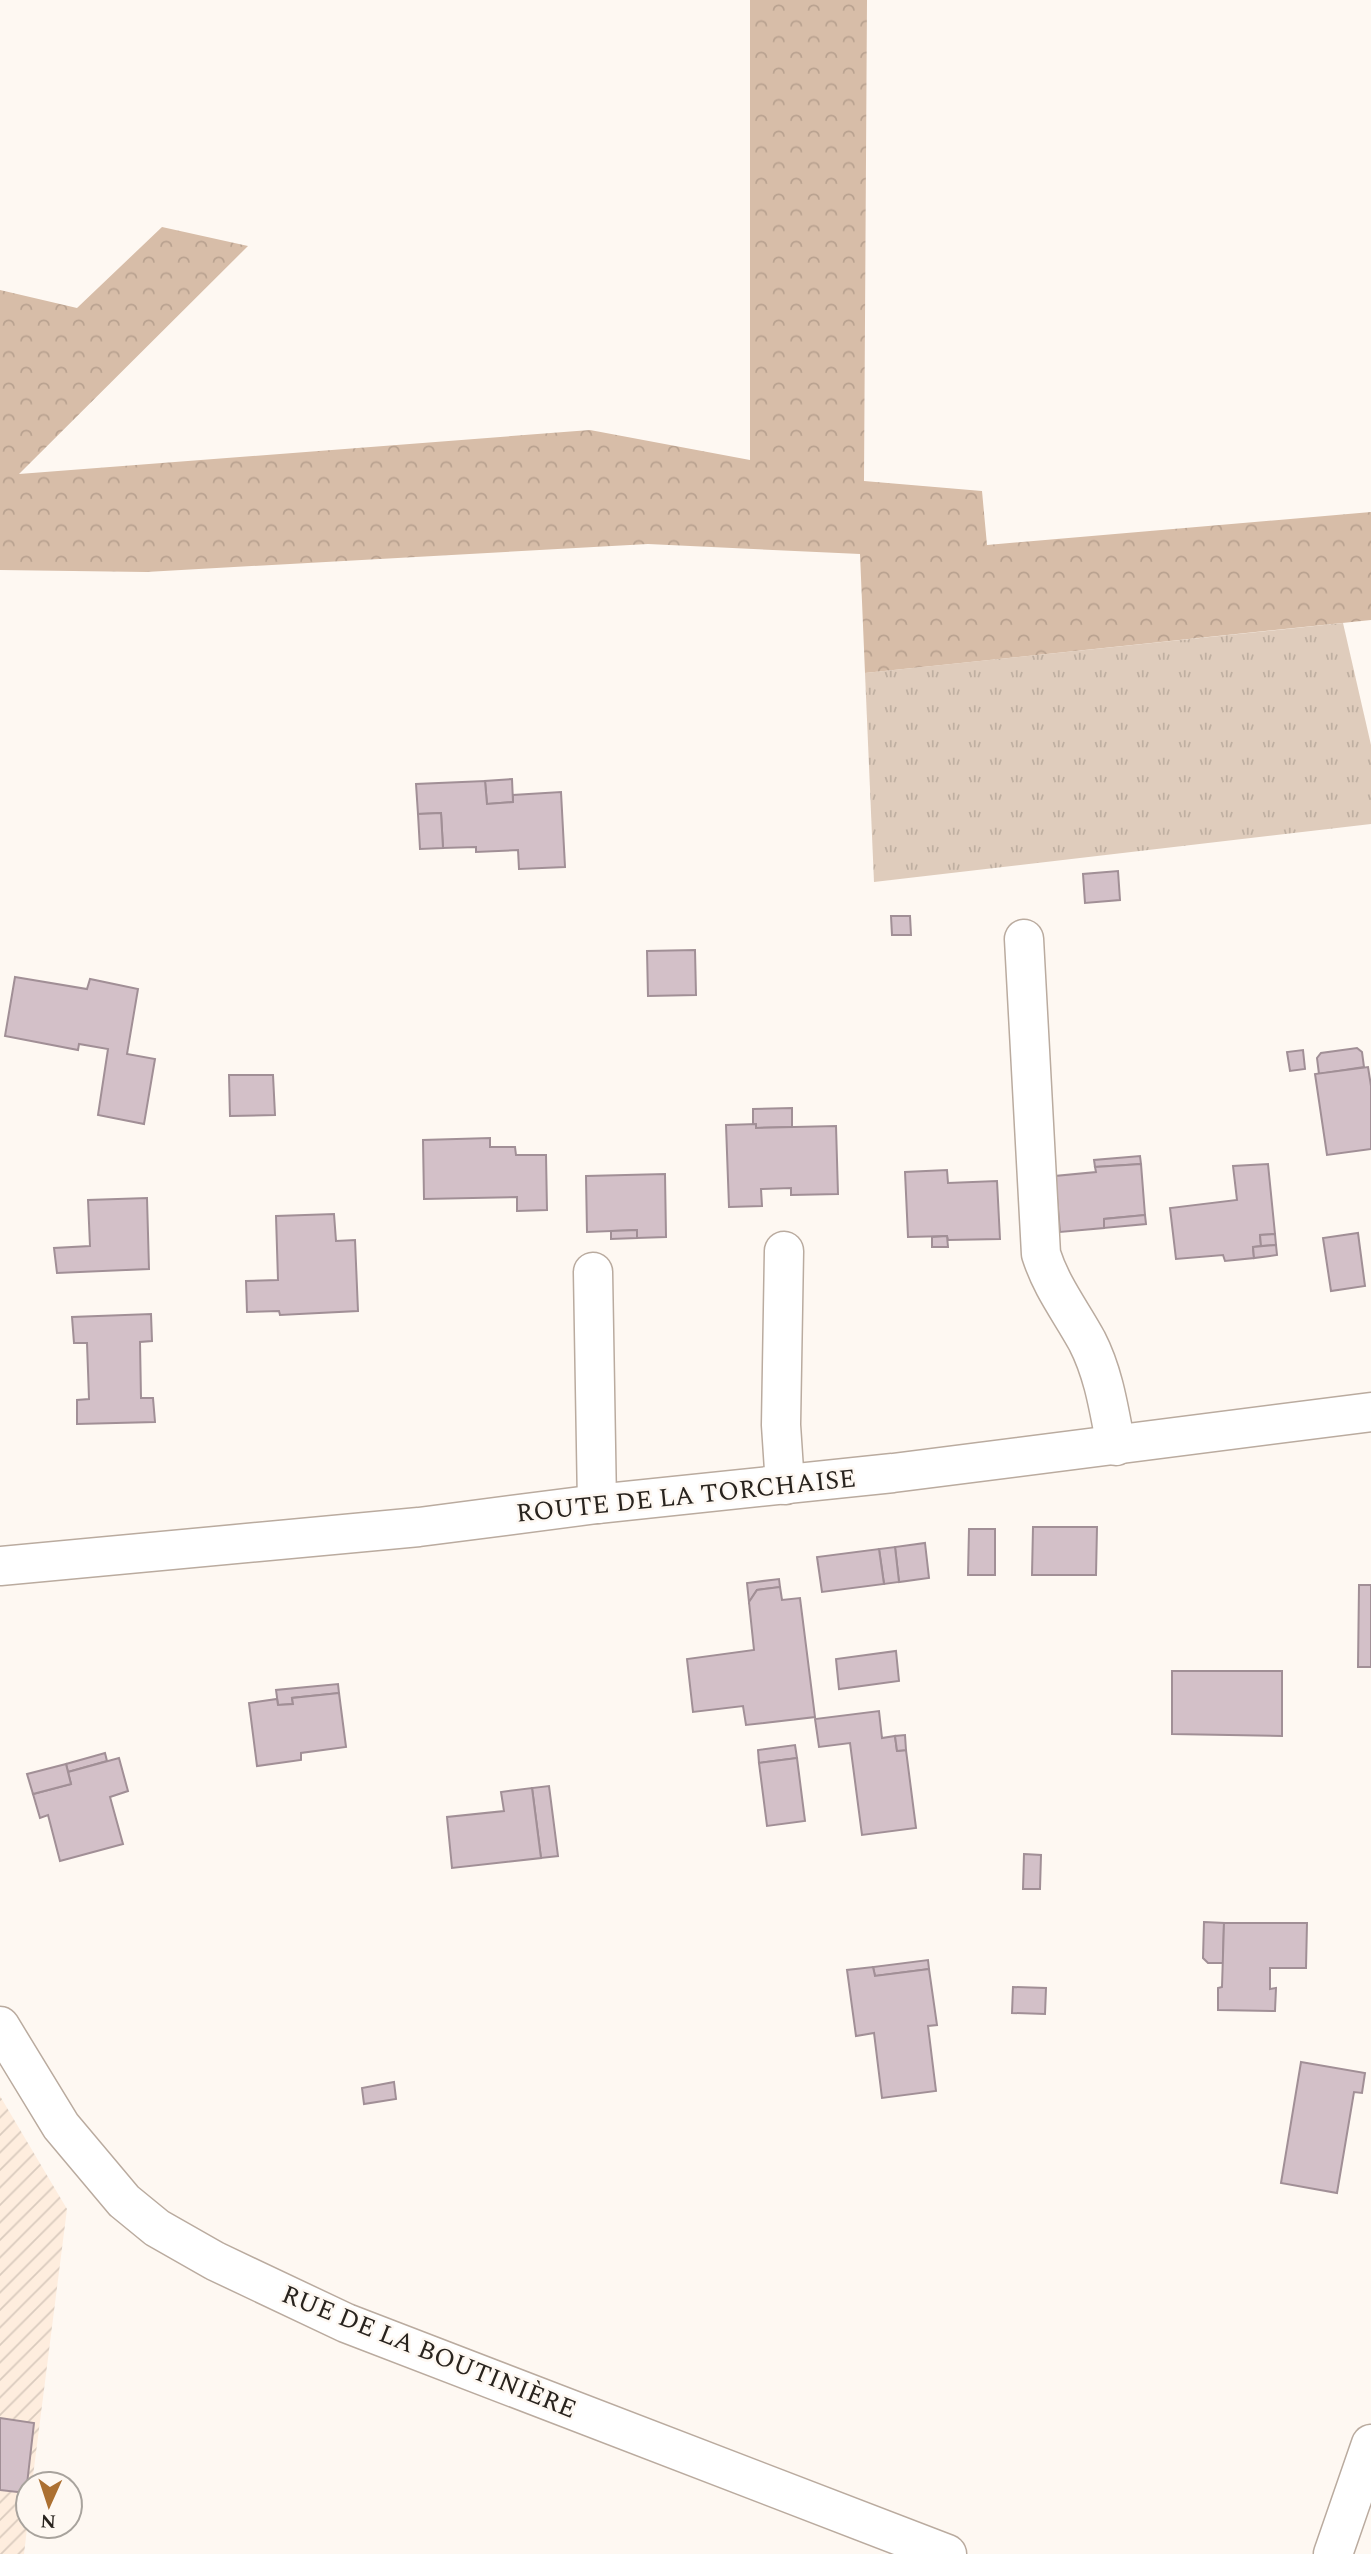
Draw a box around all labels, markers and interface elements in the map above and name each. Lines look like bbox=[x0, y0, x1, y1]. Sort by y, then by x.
street label: ROUTE DE LA TORCHAISE bbox=[514, 1458, 858, 1534]
street label: RUE DE LA BOUTINIÈRE bbox=[275, 2274, 583, 2430]
north arrow bbox=[14, 2470, 84, 2540]
text: N bbox=[40, 2506, 57, 2535]

